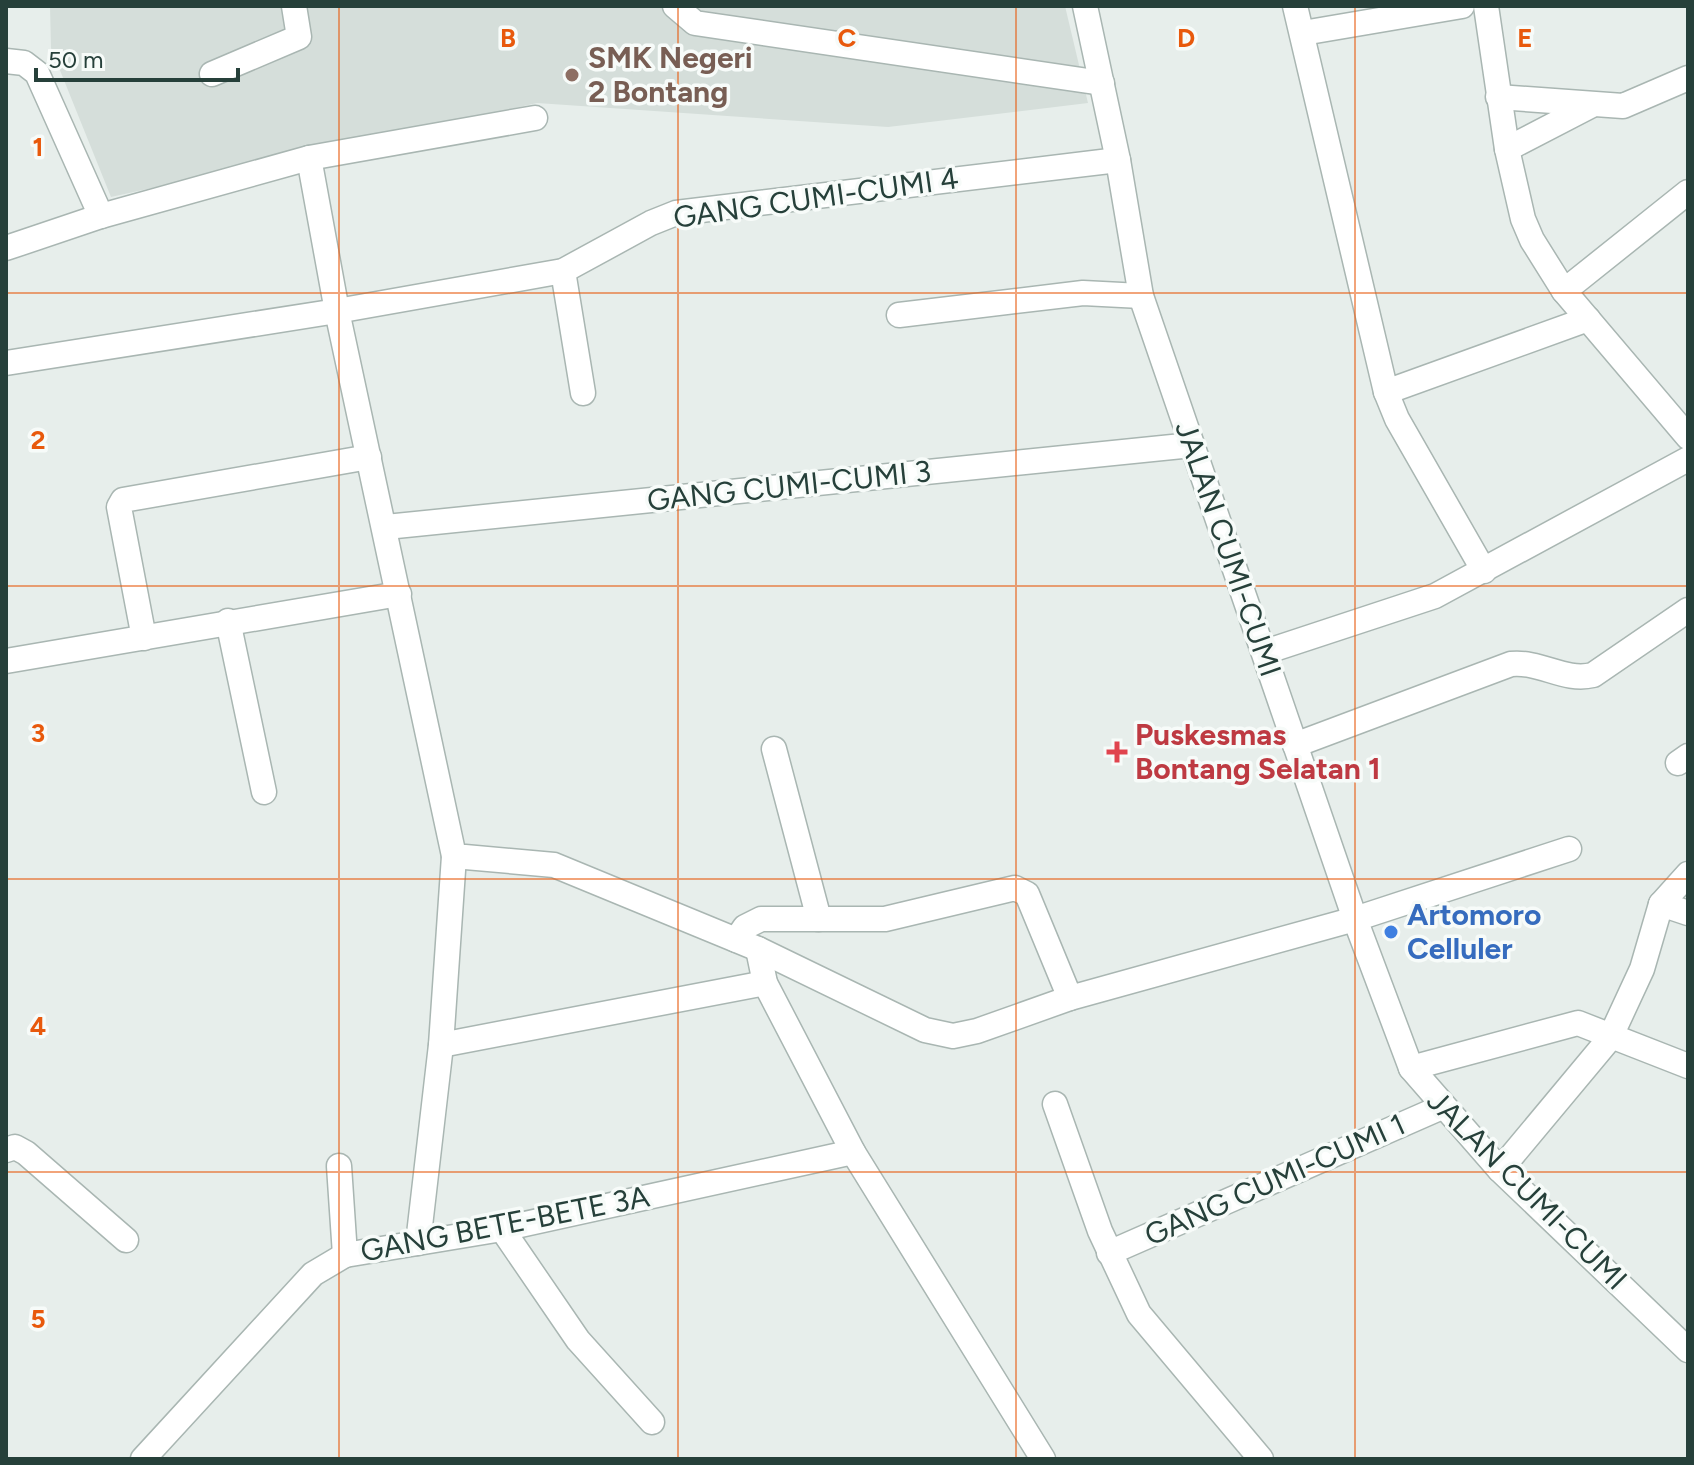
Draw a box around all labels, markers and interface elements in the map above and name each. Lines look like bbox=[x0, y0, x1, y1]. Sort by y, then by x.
text: B bbox=[500, 22, 516, 54]
text: C bbox=[838, 22, 857, 54]
text: D bbox=[1177, 22, 1195, 54]
text: E bbox=[1517, 22, 1533, 54]
scale bar bbox=[36, 32, 238, 82]
place label: SMK Negeri 2 Bontang bbox=[588, 39, 753, 110]
text: 50 m bbox=[48, 45, 104, 74]
marker: SMK Negeri 2 Bontang bbox=[563, 66, 581, 84]
text: 1 bbox=[33, 131, 43, 163]
street label: GANG CUMI-CUMI 4 bbox=[671, 159, 961, 236]
street label: JALAN CUMI-CUMI bbox=[1167, 416, 1290, 681]
text: 2 bbox=[30, 424, 46, 456]
street label: GANG CUMI-CUMI 3 bbox=[645, 452, 933, 519]
place label: Puskesmas Bontang Selatan 1 bbox=[1135, 716, 1381, 787]
text: 3 bbox=[31, 717, 45, 749]
marker: Puskesmas Bontang Selatan 1 bbox=[1106, 741, 1128, 763]
place label: Artomoro Celluler bbox=[1407, 896, 1541, 967]
marker: Artomoro Celluler bbox=[1382, 923, 1400, 941]
text: 4 bbox=[30, 1010, 46, 1042]
street label: JALAN CUMI-CUMI bbox=[1420, 1082, 1635, 1297]
street label: GANG CUMI-CUMI 1 bbox=[1139, 1105, 1411, 1254]
street label: GANG BETE-BETE 3A bbox=[357, 1177, 653, 1270]
text: 5 bbox=[30, 1303, 46, 1335]

